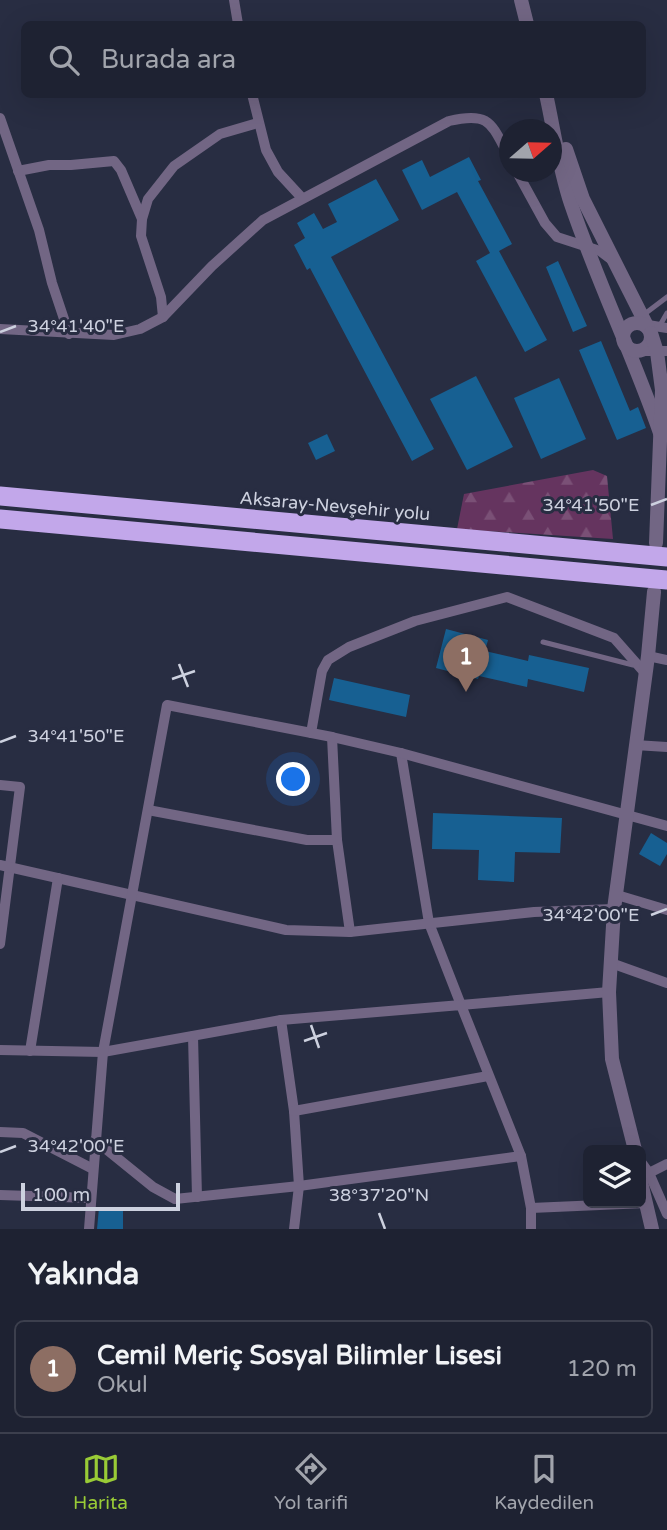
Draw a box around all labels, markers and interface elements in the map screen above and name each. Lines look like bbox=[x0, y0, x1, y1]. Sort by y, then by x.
search box bbox=[21, 21, 646, 98]
icon: search bbox=[45, 41, 83, 79]
text: Burada ara bbox=[101, 44, 236, 75]
north arrow bbox=[499, 119, 562, 182]
text: 34°41'40"E bbox=[28, 315, 124, 337]
street label: Aksaray-Nevşehir yolu bbox=[239, 487, 431, 525]
text: 34°41'50"E bbox=[543, 494, 639, 516]
pin: 1 bbox=[443, 634, 489, 692]
text: 34°41'50"E bbox=[28, 725, 124, 747]
your location bbox=[276, 762, 310, 796]
text: 34°42'00"E bbox=[543, 904, 639, 926]
text: 34°42'00"E bbox=[28, 1135, 124, 1157]
map controls bbox=[583, 1145, 646, 1208]
button: layers bbox=[583, 1145, 646, 1208]
scale bar bbox=[21, 1180, 180, 1212]
text: 100 m bbox=[32, 1184, 90, 1206]
text: 38°37'20"N bbox=[329, 1184, 429, 1206]
text: Yakında bbox=[28, 1256, 139, 1293]
text: Cemil Meriç Sosyal Bilimler Lisesi bbox=[97, 1340, 502, 1371]
text: 1 bbox=[46, 1355, 60, 1383]
text: 120 m bbox=[567, 1355, 637, 1383]
text: Okul bbox=[97, 1371, 148, 1399]
tab: Harita bbox=[73, 1450, 128, 1514]
tab: Yol tarifi bbox=[274, 1450, 348, 1514]
tab: Kaydedilen bbox=[494, 1450, 594, 1514]

